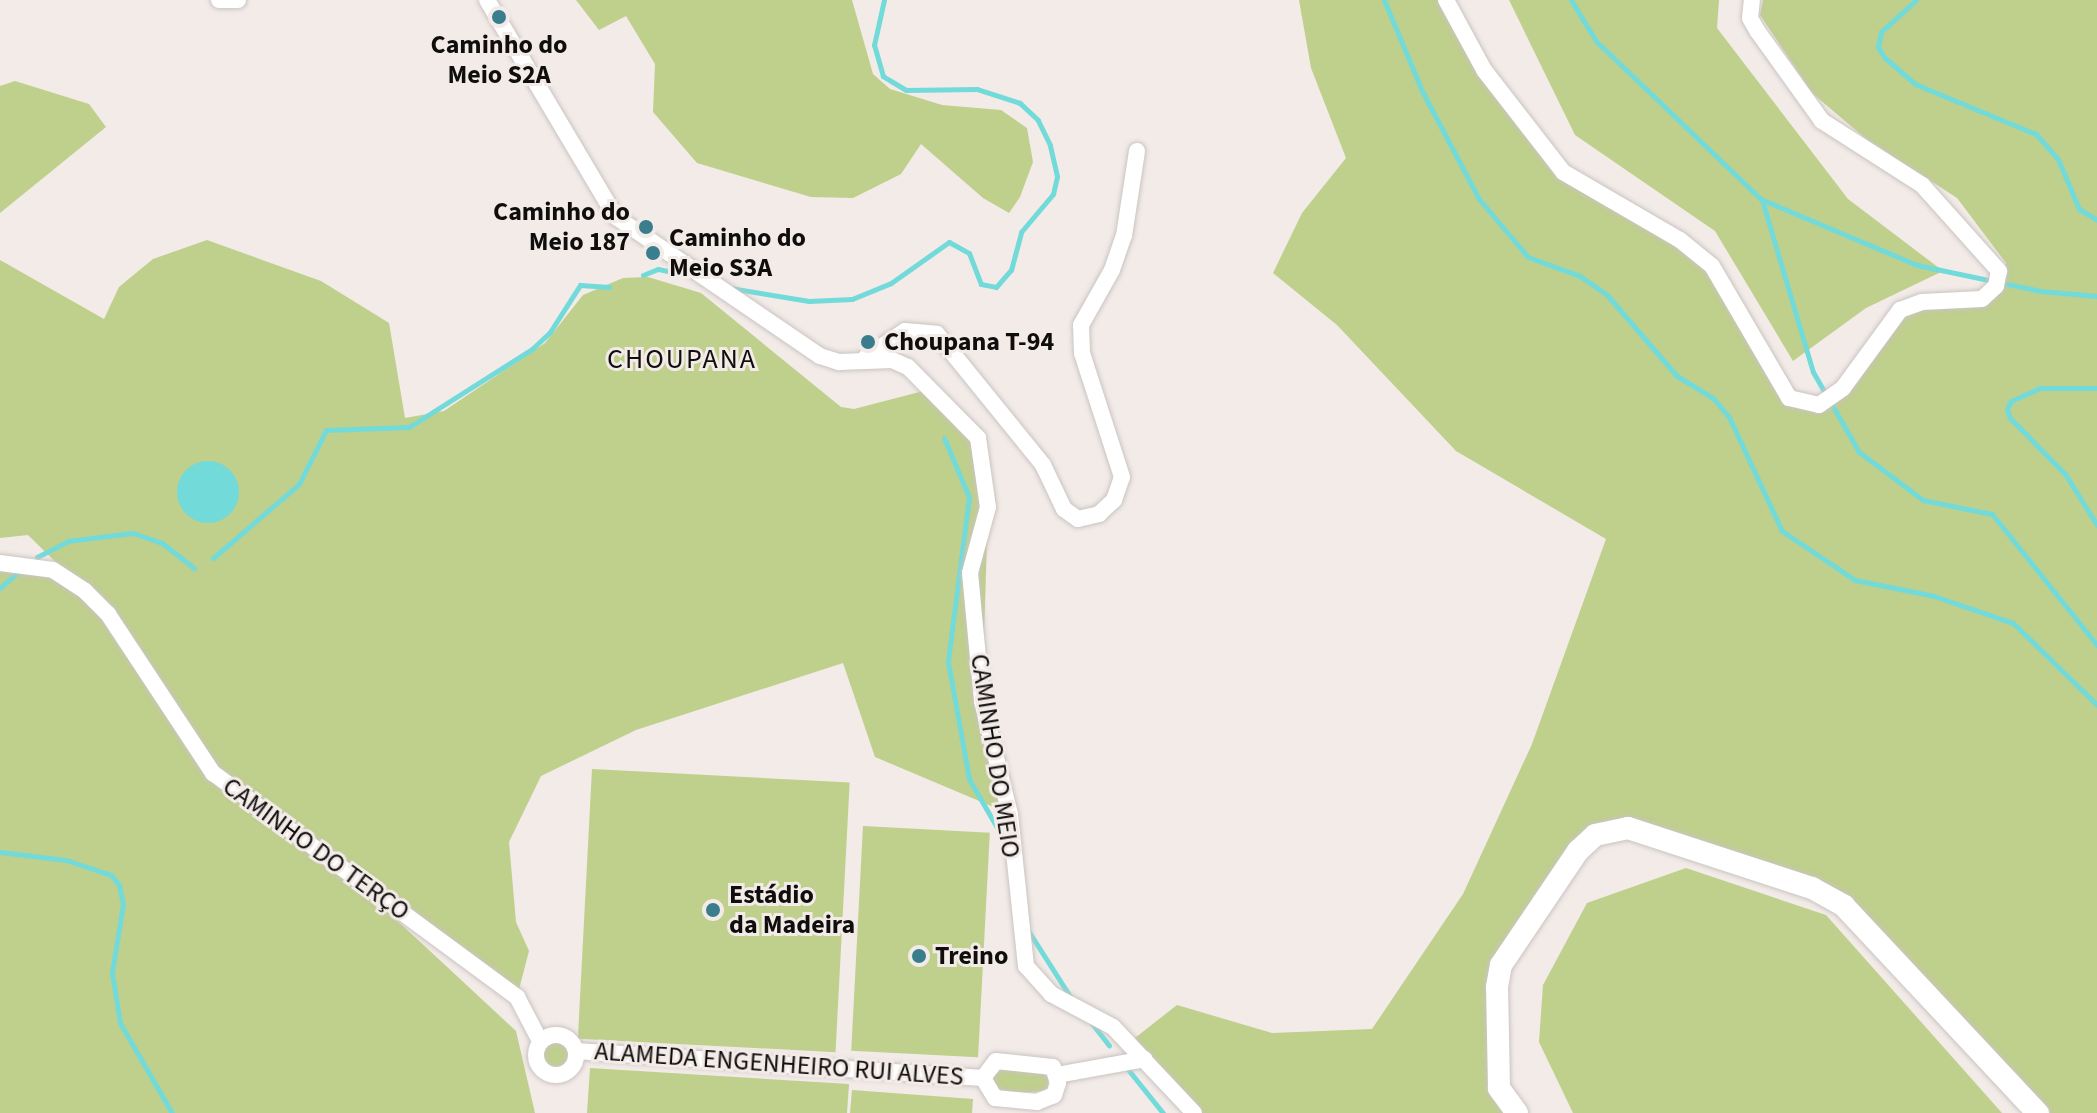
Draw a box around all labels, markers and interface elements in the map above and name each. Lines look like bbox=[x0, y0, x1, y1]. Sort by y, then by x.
marker: Caminho do Meio S2A bbox=[490, 8, 508, 26]
place label: Caminho do Meio S2A bbox=[431, 29, 567, 90]
place label: Caminho do Meio 187 bbox=[493, 196, 630, 258]
marker: Caminho do Meio 187 bbox=[637, 218, 655, 236]
place label: Caminho do Meio S3A bbox=[669, 222, 806, 284]
marker: Caminho do Meio S3A bbox=[644, 244, 662, 262]
place label: Choupana T-94 bbox=[884, 326, 1054, 358]
marker: Choupana T-94 bbox=[859, 333, 877, 351]
district label: CHOUPANA bbox=[607, 342, 757, 376]
street label: CAMINHO DO MEIO bbox=[963, 652, 1027, 860]
street label: CAMINHO DO TERÇO bbox=[217, 771, 415, 927]
place label: Estádio da Madeira bbox=[729, 879, 855, 940]
marker: Estádio da Madeira bbox=[704, 901, 722, 919]
place label: Treino bbox=[935, 940, 1008, 972]
marker: Treino bbox=[910, 947, 928, 965]
street label: ALAMEDA ENGENHEIRO RUI ALVES bbox=[593, 1036, 965, 1092]

